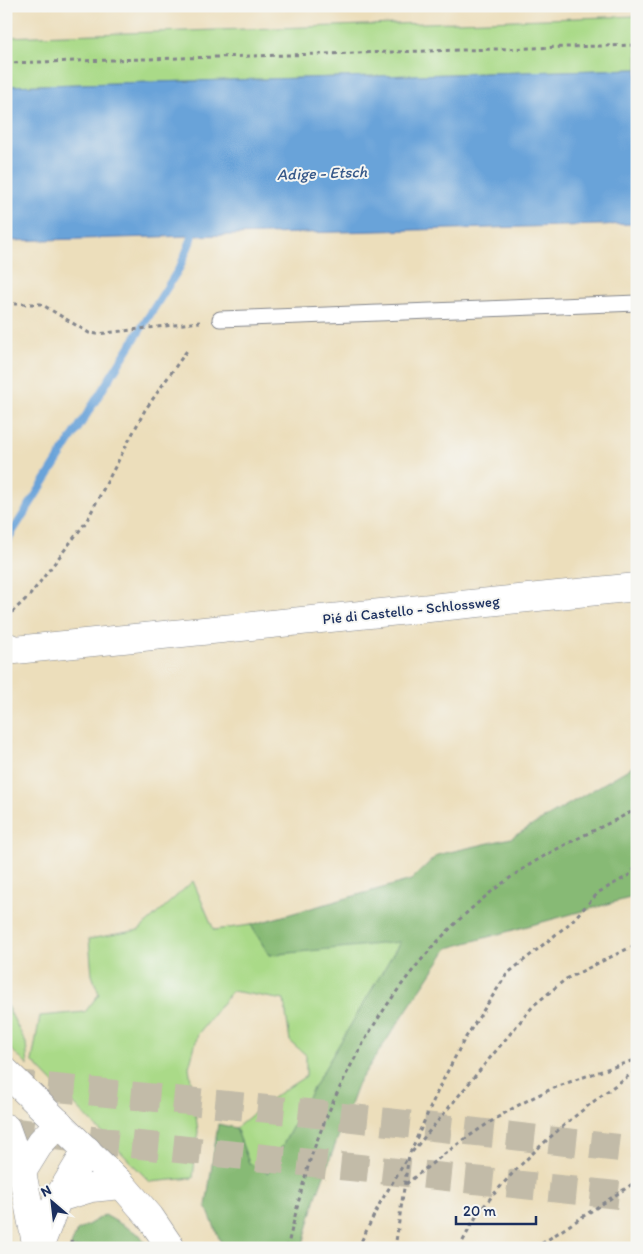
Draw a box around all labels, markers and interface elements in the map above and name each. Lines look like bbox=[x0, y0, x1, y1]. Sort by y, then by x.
water label: Adige - Etsch bbox=[277, 162, 368, 184]
street label: Pié di Castello - Schlossweg bbox=[321, 592, 501, 628]
north arrow bbox=[28, 1176, 78, 1226]
text: N bbox=[38, 1181, 54, 1201]
scale bar bbox=[456, 1194, 536, 1226]
text: 20 m bbox=[463, 1202, 497, 1220]

